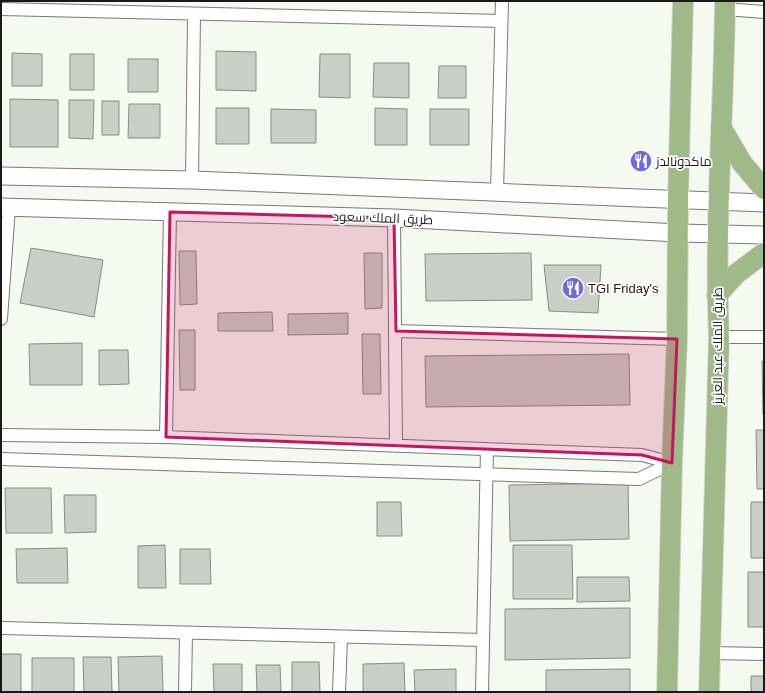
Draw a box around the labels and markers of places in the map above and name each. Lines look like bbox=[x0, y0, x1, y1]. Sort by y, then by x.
restaurant icon: ماكدونالدز bbox=[628, 148, 654, 174]
place label: ماكدونالدز bbox=[655, 154, 712, 169]
restaurant icon: TGI Friday's bbox=[560, 275, 586, 301]
place label: TGI Friday's bbox=[588, 281, 659, 296]

